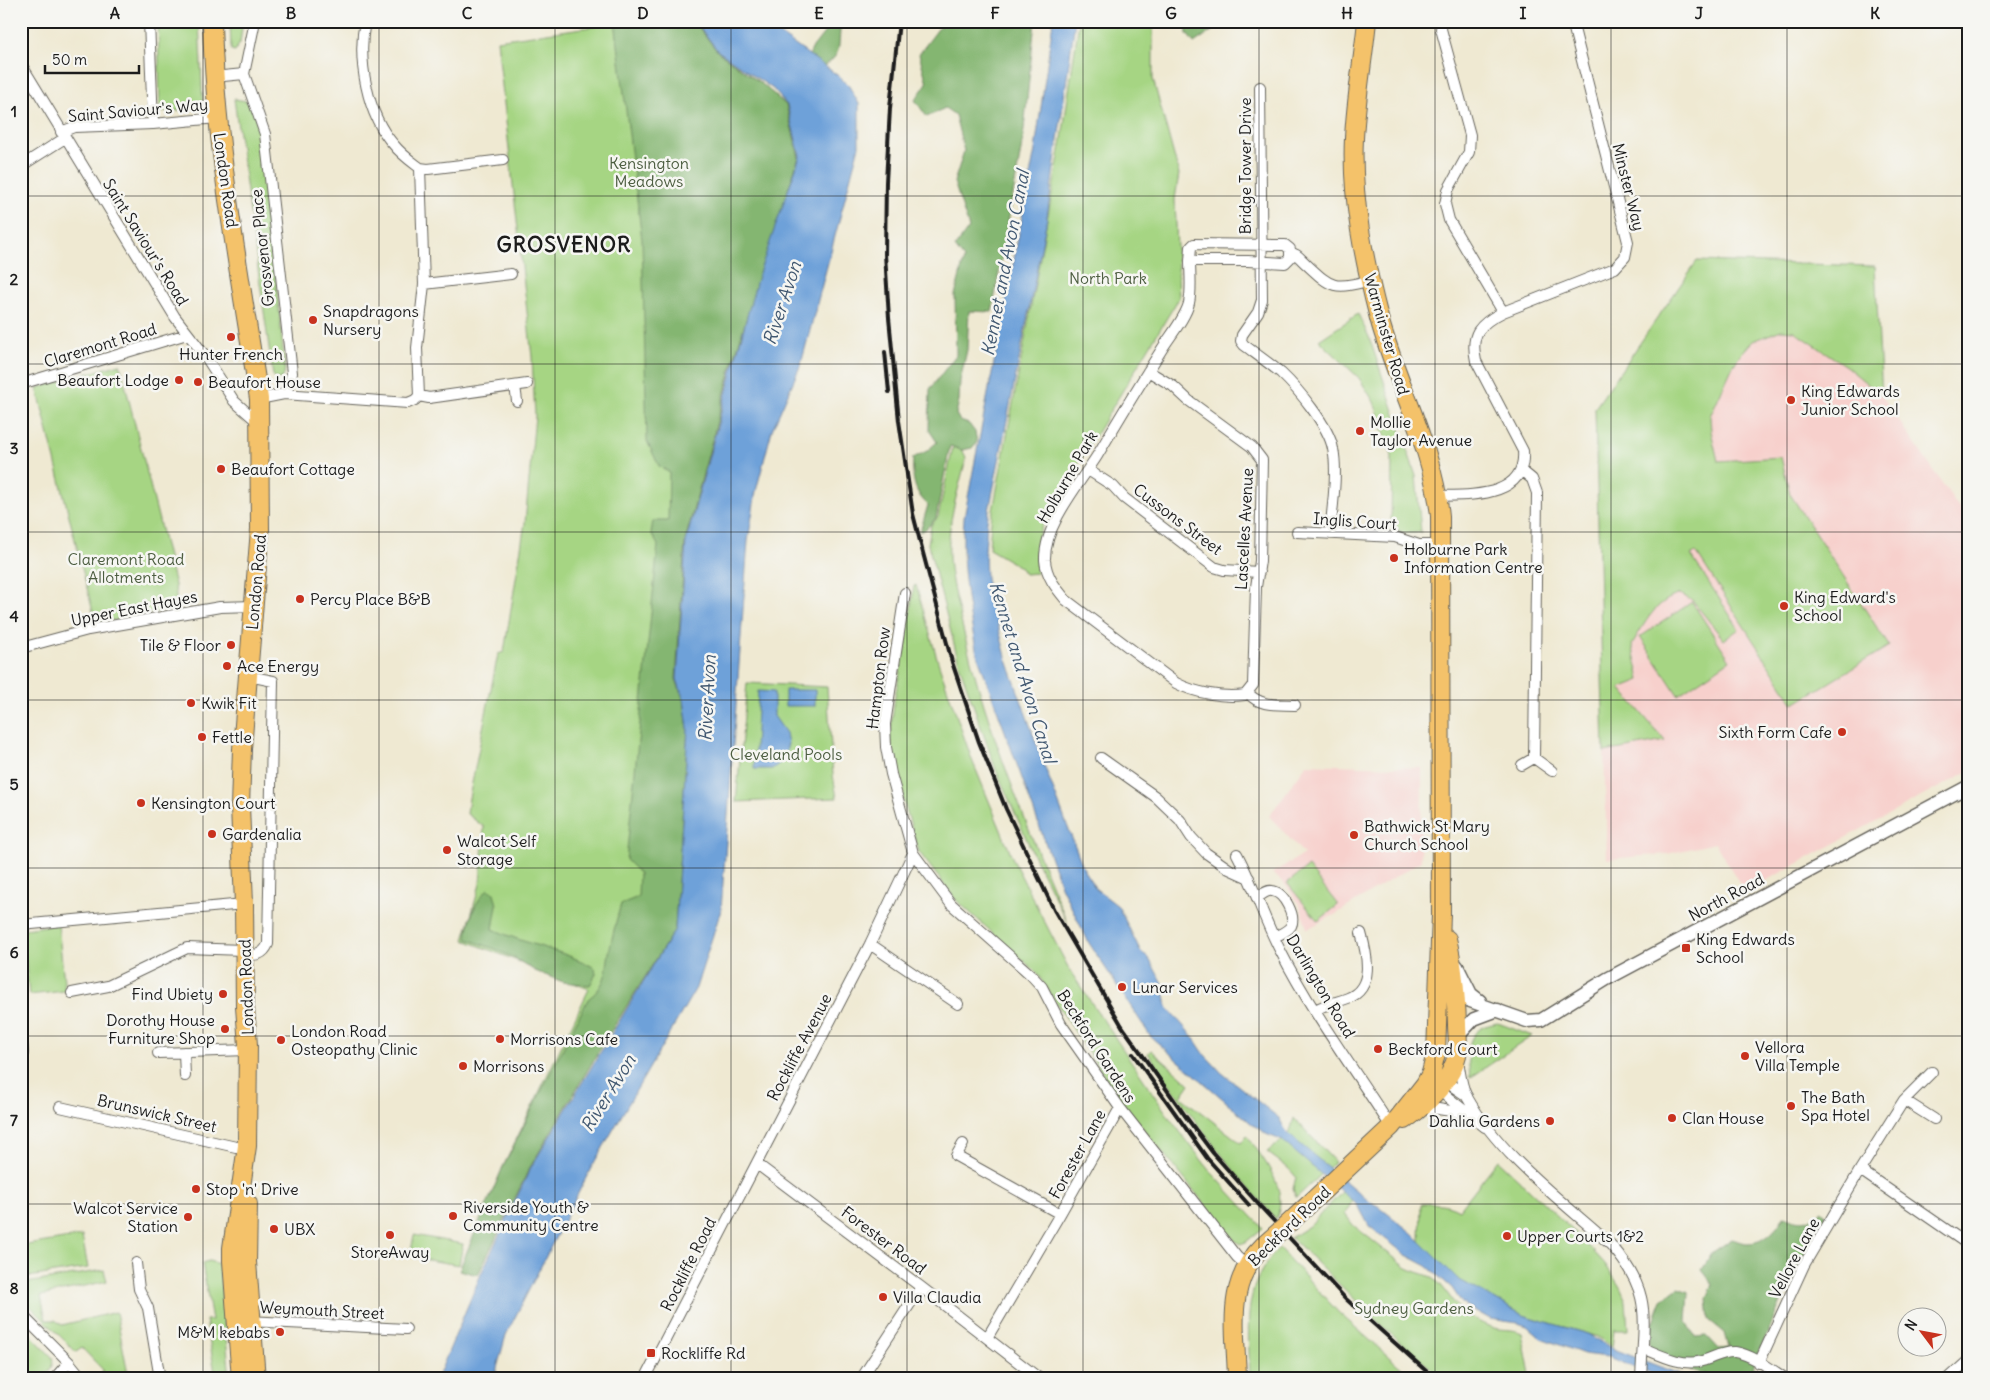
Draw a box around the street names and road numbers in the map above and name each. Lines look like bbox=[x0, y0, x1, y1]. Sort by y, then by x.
street label: Saint Saviour's Way bbox=[67, 94, 209, 126]
street label: Bridge Tower Drive bbox=[1235, 97, 1255, 235]
street label: London Road bbox=[209, 131, 243, 229]
street label: Minster Way bbox=[1608, 141, 1650, 233]
street label: Saint Saviour's Road bbox=[99, 175, 193, 309]
street label: Grosvenor Place bbox=[246, 188, 278, 308]
street label: Warminster Road bbox=[1360, 271, 1414, 397]
street label: Claremont Road bbox=[41, 318, 159, 372]
street label: Holburne Park bbox=[1032, 427, 1102, 527]
street label: Lascelles Avenue bbox=[1231, 468, 1257, 590]
street label: Cussons Street bbox=[1130, 479, 1227, 559]
street label: Inglis Court bbox=[1312, 508, 1398, 534]
street label: London Road bbox=[242, 533, 270, 631]
street label: Upper East Hayes bbox=[69, 586, 199, 630]
street label: Hampton Row bbox=[862, 625, 894, 730]
street label: North Road bbox=[1685, 869, 1767, 925]
street label: Darlington Road bbox=[1282, 931, 1360, 1041]
street label: London Road bbox=[234, 939, 258, 1035]
street label: Beckford Gardens bbox=[1053, 986, 1141, 1106]
street label: Rockliffe Avenue bbox=[762, 990, 836, 1104]
street label: Brunswick Street bbox=[95, 1090, 219, 1137]
street label: Forester Lane bbox=[1044, 1106, 1110, 1202]
street label: Beckford Road bbox=[1244, 1182, 1334, 1270]
street label: Forester Road bbox=[838, 1202, 930, 1278]
street label: Rockliffe Road bbox=[656, 1214, 720, 1314]
street label: Vellore Lane bbox=[1764, 1214, 1824, 1302]
street label: Weymouth Street bbox=[259, 1297, 386, 1323]

